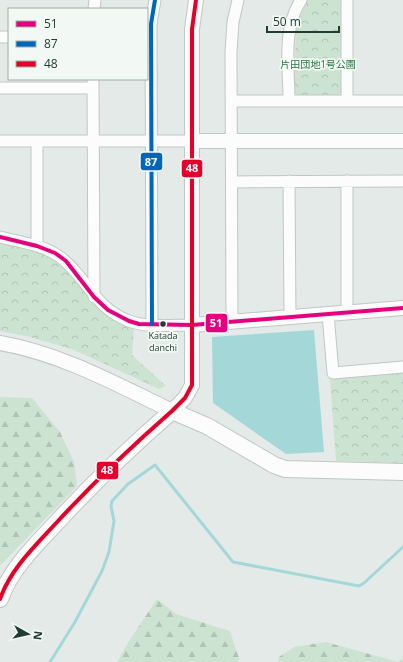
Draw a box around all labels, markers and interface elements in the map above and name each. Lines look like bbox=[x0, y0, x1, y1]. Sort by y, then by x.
legend bbox=[8, 8, 148, 80]
scale bar bbox=[267, 8, 339, 34]
text: 50 m bbox=[273, 13, 301, 30]
text: 51 bbox=[44, 15, 58, 32]
text: 87 bbox=[44, 35, 58, 52]
text: 48 bbox=[44, 55, 58, 72]
park label: 片田団地1号公園 bbox=[280, 57, 356, 71]
line badge: 87 bbox=[140, 152, 163, 171]
text: 87 bbox=[145, 154, 157, 169]
line badge: 48 bbox=[181, 159, 203, 178]
text: 48 bbox=[186, 160, 198, 175]
line badge: 51 bbox=[205, 313, 228, 333]
text: 51 bbox=[210, 315, 222, 330]
marker: Katada danchi bbox=[158, 319, 168, 329]
place label: Katada danchi bbox=[148, 329, 178, 354]
line badge: 48 bbox=[96, 461, 119, 480]
text: 48 bbox=[101, 462, 113, 477]
north arrow bbox=[8, 614, 48, 654]
text: N bbox=[30, 630, 46, 641]

